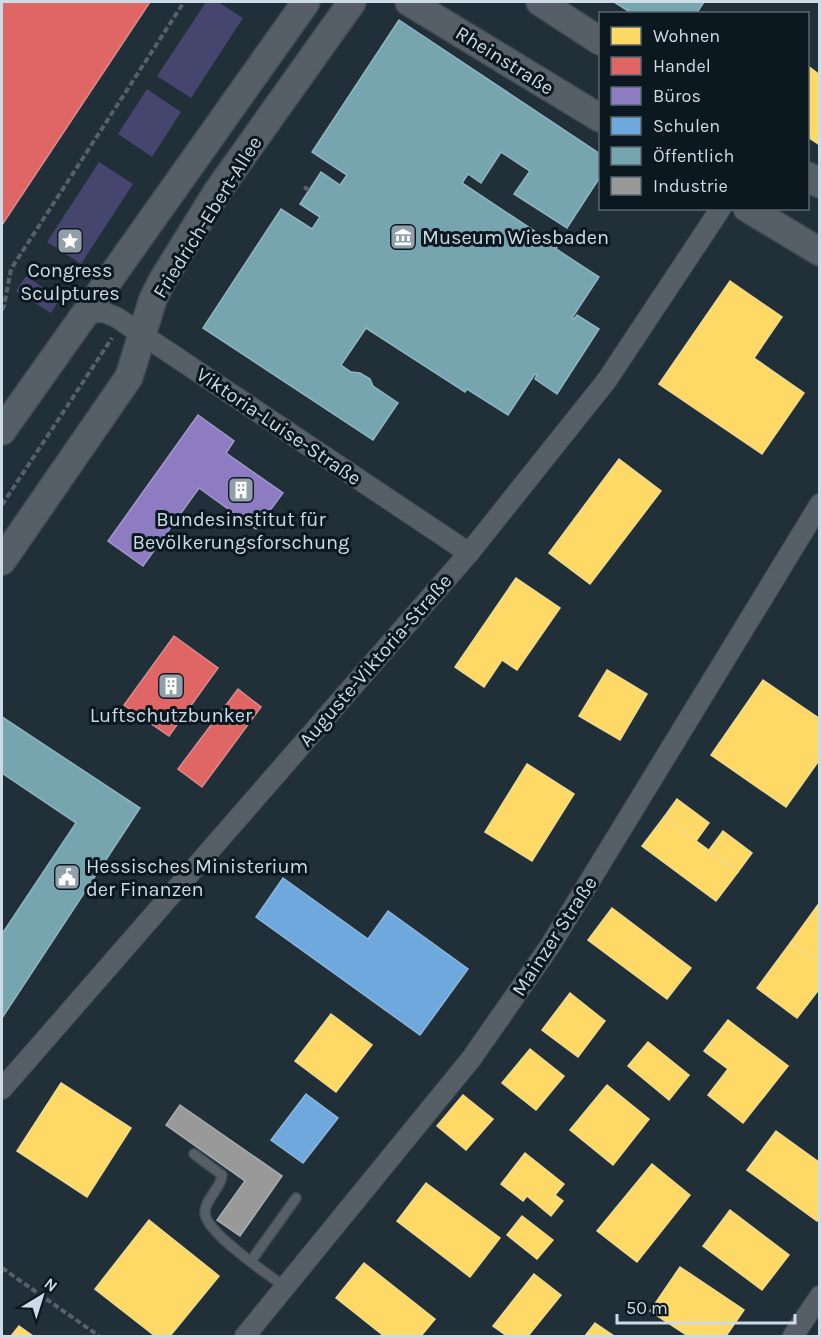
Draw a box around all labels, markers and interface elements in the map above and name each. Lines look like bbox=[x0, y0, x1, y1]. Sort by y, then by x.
legend bbox=[599, 12, 809, 210]
street label: Rheinstraße bbox=[451, 21, 558, 100]
text: Wohnen bbox=[653, 25, 720, 47]
text: Handel bbox=[653, 55, 711, 77]
text: Büros bbox=[653, 85, 701, 107]
text: Schulen bbox=[653, 115, 720, 137]
street label: Friedrich-Ebert-Allee bbox=[148, 132, 267, 302]
text: Öffentlich bbox=[653, 145, 734, 167]
text: Industrie bbox=[653, 175, 728, 197]
museum icon: Museum Wiesbaden bbox=[388, 222, 418, 252]
place icon: Congress Sculptures bbox=[55, 226, 85, 256]
place label: Museum Wiesbaden bbox=[422, 226, 609, 249]
place label: Congress Sculptures bbox=[20, 259, 120, 305]
street label: Viktoria-Luise-Straße bbox=[192, 363, 365, 490]
building icon: Bundesinstitut für Bevölkerungsforschung bbox=[226, 475, 256, 505]
place label: Bundesinstitut für Bevölkerungsforschung bbox=[133, 508, 349, 554]
street label: Auguste-Viktoria-Straße bbox=[294, 569, 456, 751]
building icon: Luftschutzbunker bbox=[156, 671, 186, 701]
place label: Luftschutzbunker bbox=[90, 704, 253, 727]
place label: Hessisches Ministerium der Finanzen bbox=[86, 855, 308, 901]
public building icon: Hessisches Ministerium der Finanzen bbox=[52, 862, 82, 892]
street label: Mainzer Straße bbox=[507, 872, 602, 1000]
north arrow bbox=[12, 1266, 72, 1326]
text: N bbox=[41, 1274, 61, 1296]
scale bar bbox=[617, 1287, 796, 1325]
text: 50 m bbox=[626, 1297, 668, 1319]

